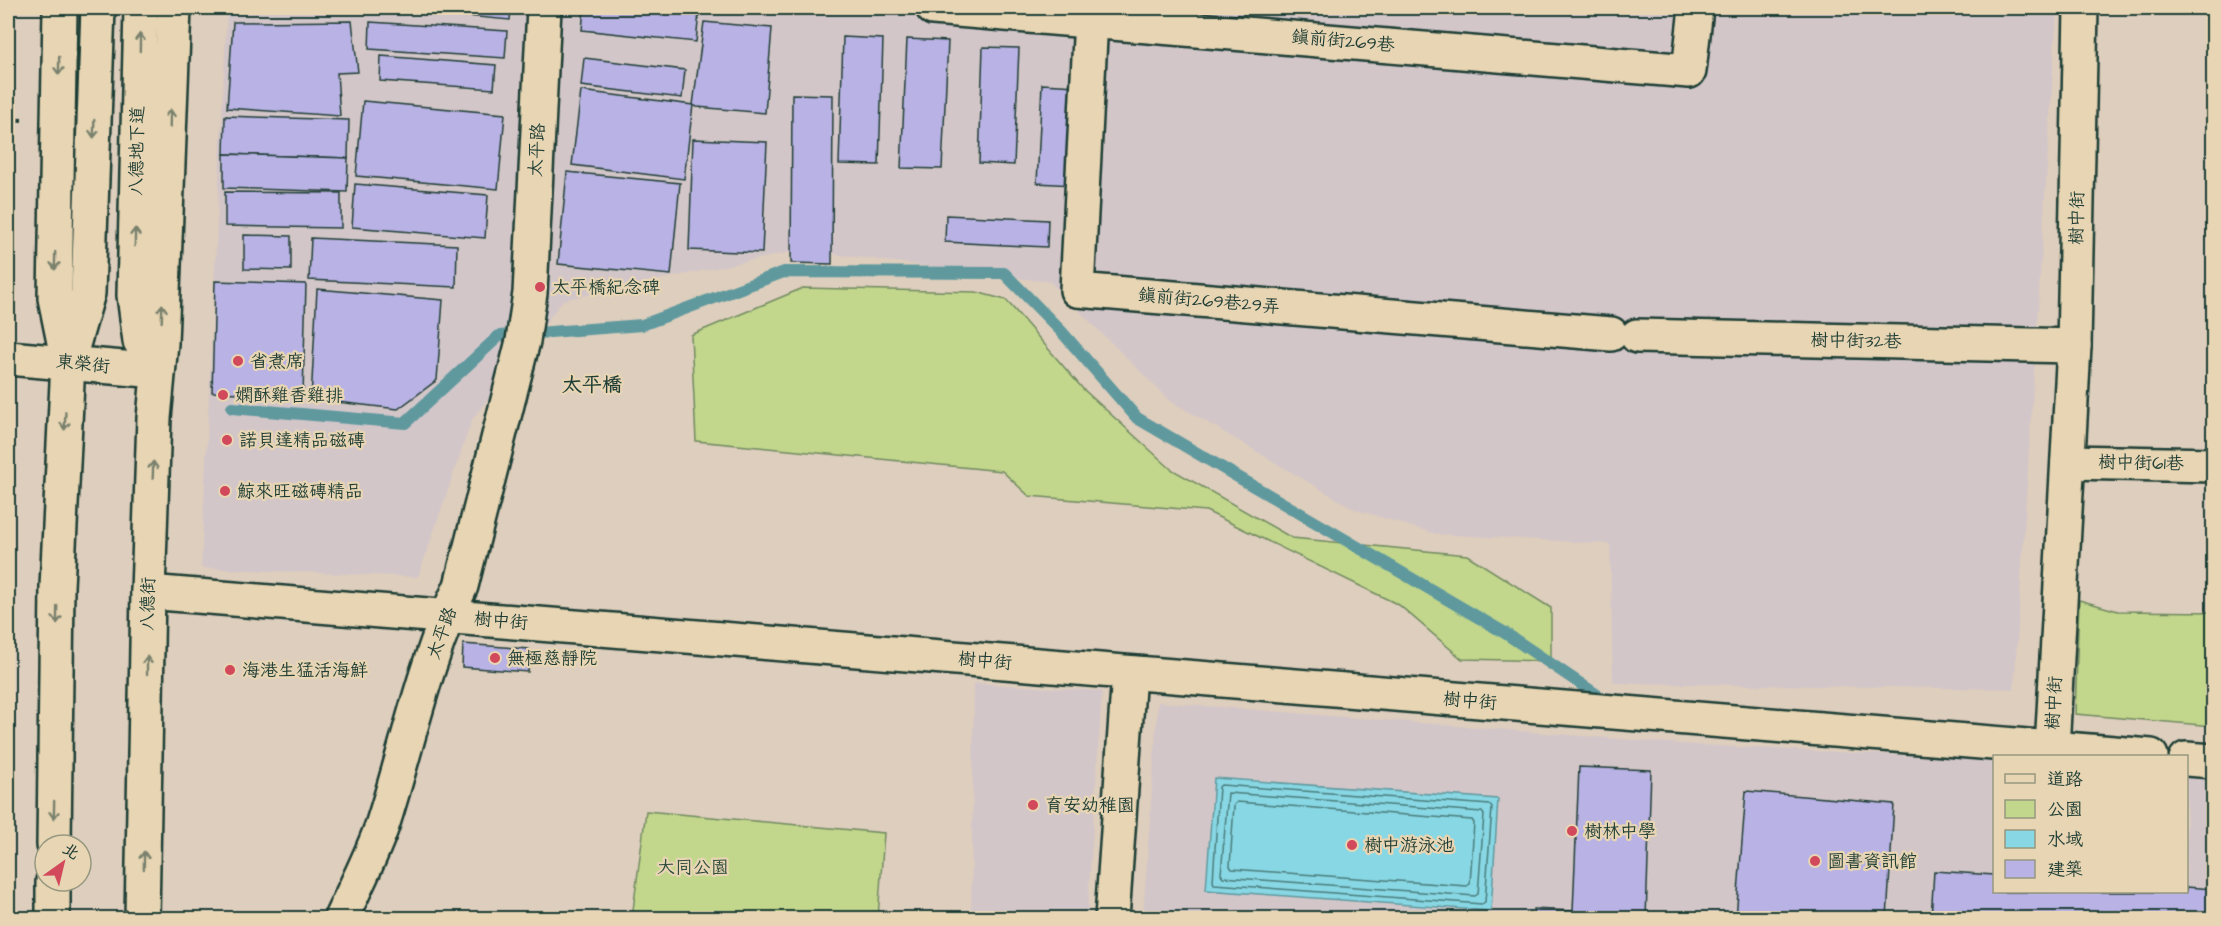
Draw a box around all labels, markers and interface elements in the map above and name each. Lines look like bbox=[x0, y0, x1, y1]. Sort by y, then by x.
street label: 鎮前街269巷 bbox=[1290, 24, 1396, 58]
one-way arrow bbox=[134, 32, 145, 52]
one-way arrow bbox=[53, 55, 65, 75]
street label: 八德地下道 bbox=[124, 106, 150, 196]
one-way arrow bbox=[164, 109, 176, 129]
one-way arrow bbox=[88, 118, 100, 138]
street label: 太平路 bbox=[523, 122, 551, 178]
street label: 樹中街 bbox=[2064, 191, 2090, 245]
one-way arrow bbox=[129, 227, 141, 247]
one-way arrow bbox=[49, 250, 61, 270]
place label: 太平橋紀念碑 bbox=[552, 275, 660, 300]
marker: 太平橋紀念碑 bbox=[533, 280, 547, 294]
street label: 鎮前街269巷29弄 bbox=[1137, 282, 1281, 320]
one-way arrow bbox=[156, 304, 168, 323]
street label: 樹中街32巷 bbox=[1810, 328, 1902, 354]
street label: 東榮街 bbox=[55, 349, 111, 379]
place label: 省煮席 bbox=[250, 349, 304, 374]
marker: 省煮席 bbox=[231, 354, 245, 368]
district label: 太平橋 bbox=[562, 371, 622, 399]
place label: 嫻酥雞香雞排 bbox=[235, 383, 343, 408]
marker: 嫻酥雞香雞排 bbox=[216, 388, 230, 402]
one-way arrow bbox=[59, 410, 70, 430]
place label: 諾貝達精品磁磚 bbox=[239, 428, 365, 453]
marker: 諾貝達精品磁磚 bbox=[220, 433, 234, 447]
street label: 樹中街61巷 bbox=[2098, 450, 2184, 476]
one-way arrow bbox=[147, 461, 158, 481]
place label: 鯨來旺磁磚精品 bbox=[237, 479, 363, 504]
marker: 鯨來旺磁磚精品 bbox=[218, 484, 232, 498]
street label: 八德街 bbox=[135, 577, 161, 631]
street label: 太平路 bbox=[421, 603, 463, 663]
one-way arrow bbox=[51, 605, 63, 625]
street label: 樹中街 bbox=[473, 606, 529, 636]
place label: 無極慈靜院 bbox=[507, 646, 597, 671]
street label: 樹中街 bbox=[957, 646, 1013, 676]
marker: 無極慈靜院 bbox=[488, 651, 502, 665]
one-way arrow bbox=[141, 656, 153, 676]
place label: 海港生猛活海鮮 bbox=[242, 658, 368, 683]
marker: 海港生猛活海鮮 bbox=[223, 663, 237, 677]
street label: 樹中街 bbox=[2040, 675, 2068, 731]
street label: 樹中街 bbox=[1442, 686, 1498, 716]
legend bbox=[1993, 755, 2188, 893]
text: 道路 bbox=[2047, 767, 2083, 792]
place label: 育安幼稚園 bbox=[1045, 793, 1135, 818]
text: 公園 bbox=[2047, 797, 2083, 822]
marker: 育安幼稚園 bbox=[1026, 798, 1040, 812]
one-way arrow bbox=[48, 800, 60, 820]
place label: 樹林中學 bbox=[1584, 819, 1656, 844]
marker: 樹林中學 bbox=[1565, 824, 1579, 838]
text: 水域 bbox=[2047, 827, 2083, 852]
north arrow bbox=[33, 833, 93, 893]
place label: 樹中游泳池 bbox=[1364, 833, 1454, 858]
text: 北 bbox=[58, 838, 84, 865]
marker: 樹中游泳池 bbox=[1345, 838, 1359, 852]
place label: 圖書資訊館 bbox=[1827, 849, 1917, 874]
one-way arrow bbox=[138, 851, 150, 871]
marker: 圖書資訊館 bbox=[1808, 854, 1822, 868]
park label: 大同公園 bbox=[657, 855, 729, 880]
text: 建築 bbox=[2047, 857, 2083, 882]

